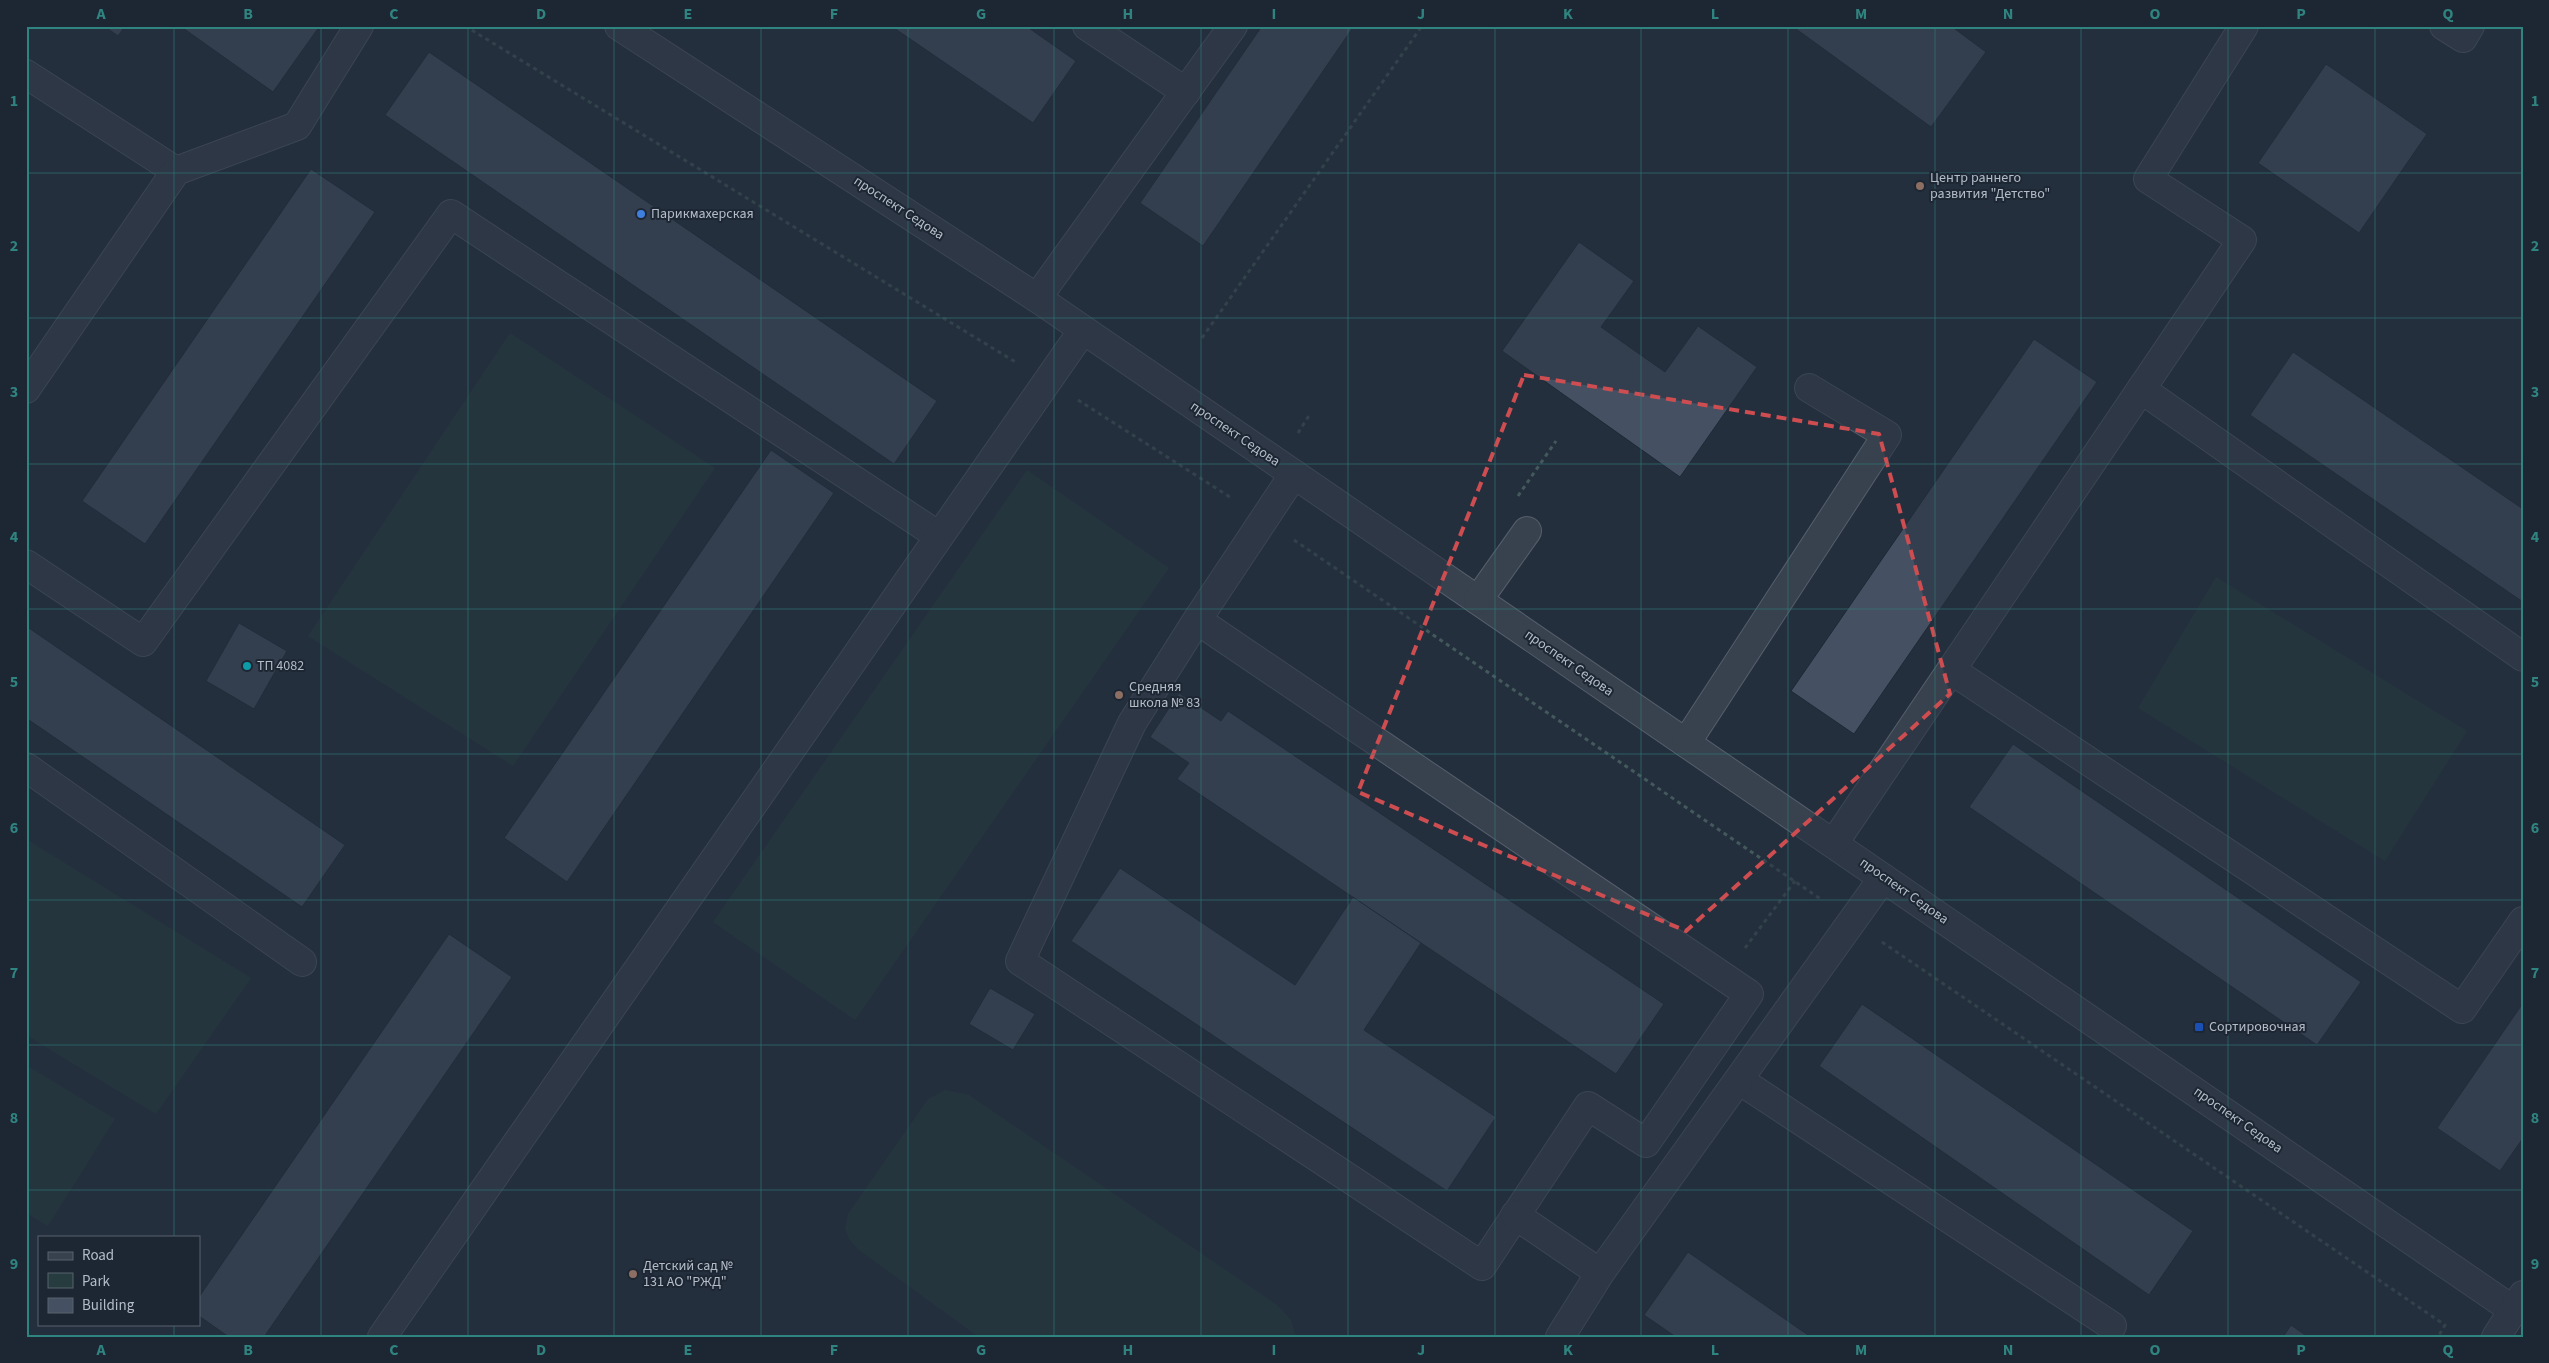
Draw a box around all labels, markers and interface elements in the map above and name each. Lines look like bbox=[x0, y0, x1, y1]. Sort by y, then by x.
text: A bbox=[95, 3, 106, 25]
text: B bbox=[243, 3, 253, 25]
text: C bbox=[389, 3, 399, 25]
text: D bbox=[536, 3, 546, 25]
text: E bbox=[684, 3, 692, 25]
text: F bbox=[830, 3, 838, 25]
text: G bbox=[976, 3, 986, 25]
text: H bbox=[1123, 3, 1133, 25]
text: I bbox=[1272, 3, 1276, 25]
text: J bbox=[1417, 3, 1425, 25]
text: K bbox=[1563, 3, 1573, 25]
text: L bbox=[1711, 3, 1719, 25]
text: M bbox=[1855, 3, 1867, 25]
text: N bbox=[2003, 3, 2013, 25]
text: O bbox=[2150, 3, 2161, 25]
text: P bbox=[2296, 3, 2306, 25]
text: Q bbox=[2443, 3, 2454, 25]
text: 1 bbox=[10, 90, 18, 112]
text: 1 bbox=[2531, 90, 2539, 112]
place label: Центр раннего развития "Детство" bbox=[1930, 168, 2050, 204]
street label: проспект Седова bbox=[850, 171, 948, 245]
marker: Центр раннего развития "Детство" bbox=[1914, 180, 1926, 192]
place label: Парикмахерская bbox=[651, 204, 754, 224]
marker: Парикмахерская bbox=[635, 208, 647, 220]
text: 2 bbox=[10, 235, 18, 257]
text: 2 bbox=[2531, 235, 2539, 257]
text: 3 bbox=[10, 381, 18, 403]
text: 3 bbox=[2531, 381, 2539, 403]
street label: проспект Седова bbox=[1186, 397, 1284, 471]
text: 4 bbox=[10, 526, 19, 548]
text: 4 bbox=[2531, 526, 2540, 548]
street label: проспект Седова bbox=[1521, 625, 1617, 701]
place label: ТП 4082 bbox=[257, 656, 304, 676]
marker: ТП 4082 bbox=[241, 660, 253, 672]
text: 5 bbox=[10, 671, 18, 693]
text: 5 bbox=[2531, 671, 2539, 693]
place label: Средняя школа № 83 bbox=[1129, 677, 1200, 713]
marker: Средняя школа № 83 bbox=[1113, 689, 1125, 701]
text: 6 bbox=[10, 817, 18, 839]
text: 6 bbox=[2531, 817, 2539, 839]
street label: проспект Седова bbox=[1856, 853, 1952, 929]
text: 7 bbox=[10, 962, 18, 984]
text: 7 bbox=[2531, 962, 2539, 984]
place label: Сортировочная bbox=[2209, 1017, 2306, 1037]
marker: Сортировочная bbox=[2193, 1021, 2205, 1033]
street label: проспект Седова bbox=[2190, 1082, 2286, 1158]
text: 8 bbox=[10, 1107, 18, 1129]
text: 8 bbox=[2531, 1107, 2539, 1129]
legend bbox=[38, 1236, 200, 1326]
text: Road bbox=[82, 1245, 114, 1266]
text: 9 bbox=[10, 1253, 18, 1275]
text: 9 bbox=[2531, 1253, 2539, 1275]
place label: Детский сад № 131 АО "РЖД" bbox=[643, 1256, 734, 1292]
marker: Детский сад № 131 АО "РЖД" bbox=[627, 1268, 639, 1280]
text: Park bbox=[82, 1271, 111, 1292]
text: Building bbox=[82, 1295, 135, 1316]
text: A bbox=[95, 1339, 106, 1361]
text: B bbox=[243, 1339, 253, 1361]
text: C bbox=[389, 1339, 399, 1361]
text: D bbox=[536, 1339, 546, 1361]
text: E bbox=[684, 1339, 692, 1361]
text: F bbox=[830, 1339, 838, 1361]
text: G bbox=[976, 1339, 986, 1361]
text: H bbox=[1123, 1339, 1133, 1361]
text: I bbox=[1272, 1339, 1276, 1361]
text: J bbox=[1417, 1339, 1425, 1361]
text: K bbox=[1563, 1339, 1573, 1361]
text: L bbox=[1711, 1339, 1719, 1361]
text: M bbox=[1855, 1339, 1867, 1361]
text: N bbox=[2003, 1339, 2013, 1361]
text: O bbox=[2150, 1339, 2161, 1361]
text: P bbox=[2296, 1339, 2306, 1361]
text: Q bbox=[2443, 1339, 2454, 1361]

